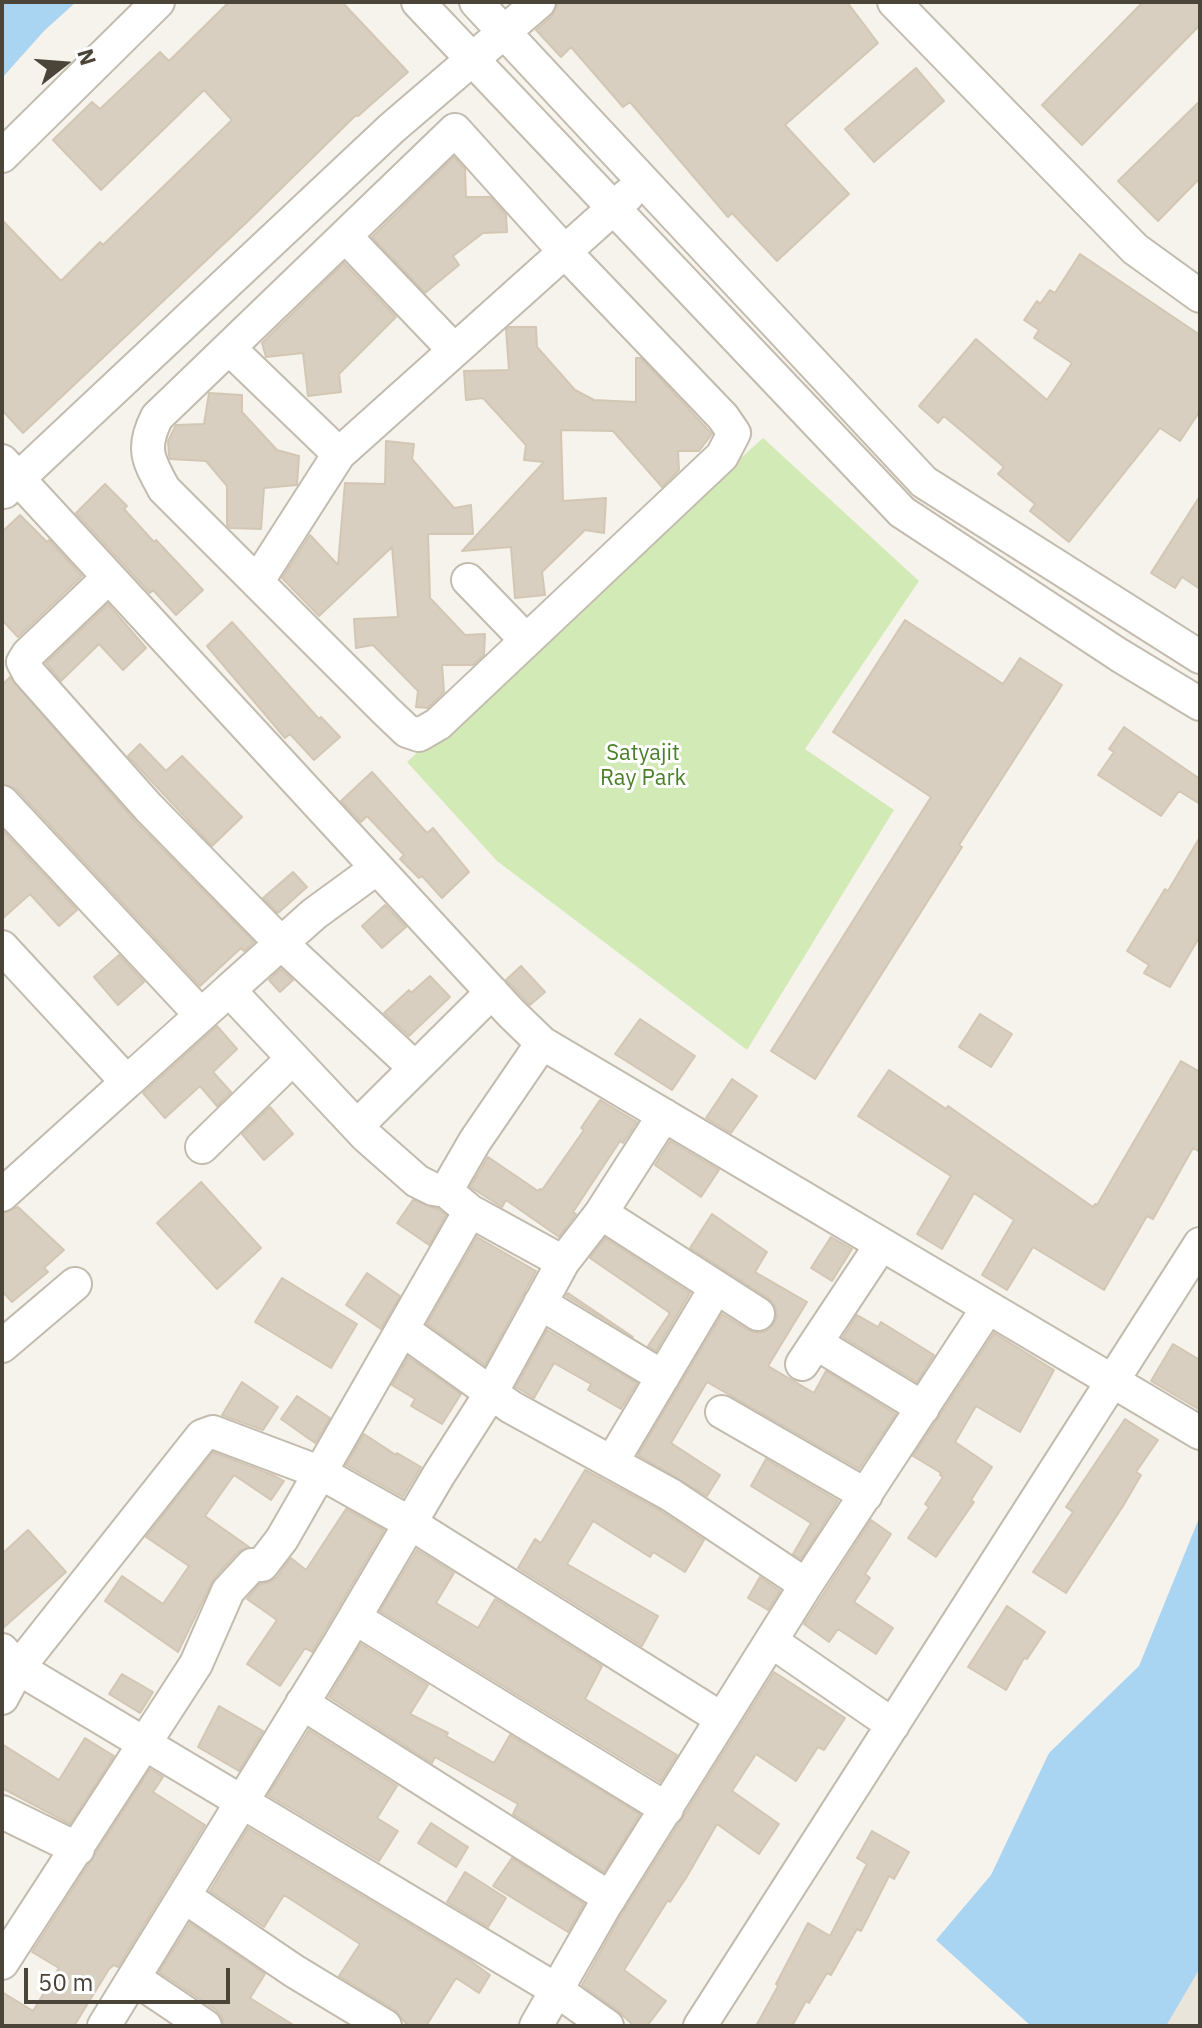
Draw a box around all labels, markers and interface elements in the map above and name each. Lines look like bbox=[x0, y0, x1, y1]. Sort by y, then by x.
north arrow bbox=[24, 24, 104, 104]
text: N bbox=[71, 45, 104, 69]
park label: Satyajit Ray Park bbox=[600, 741, 686, 792]
scale bar bbox=[28, 1952, 234, 2002]
text: 50 m bbox=[38, 1966, 93, 1998]

